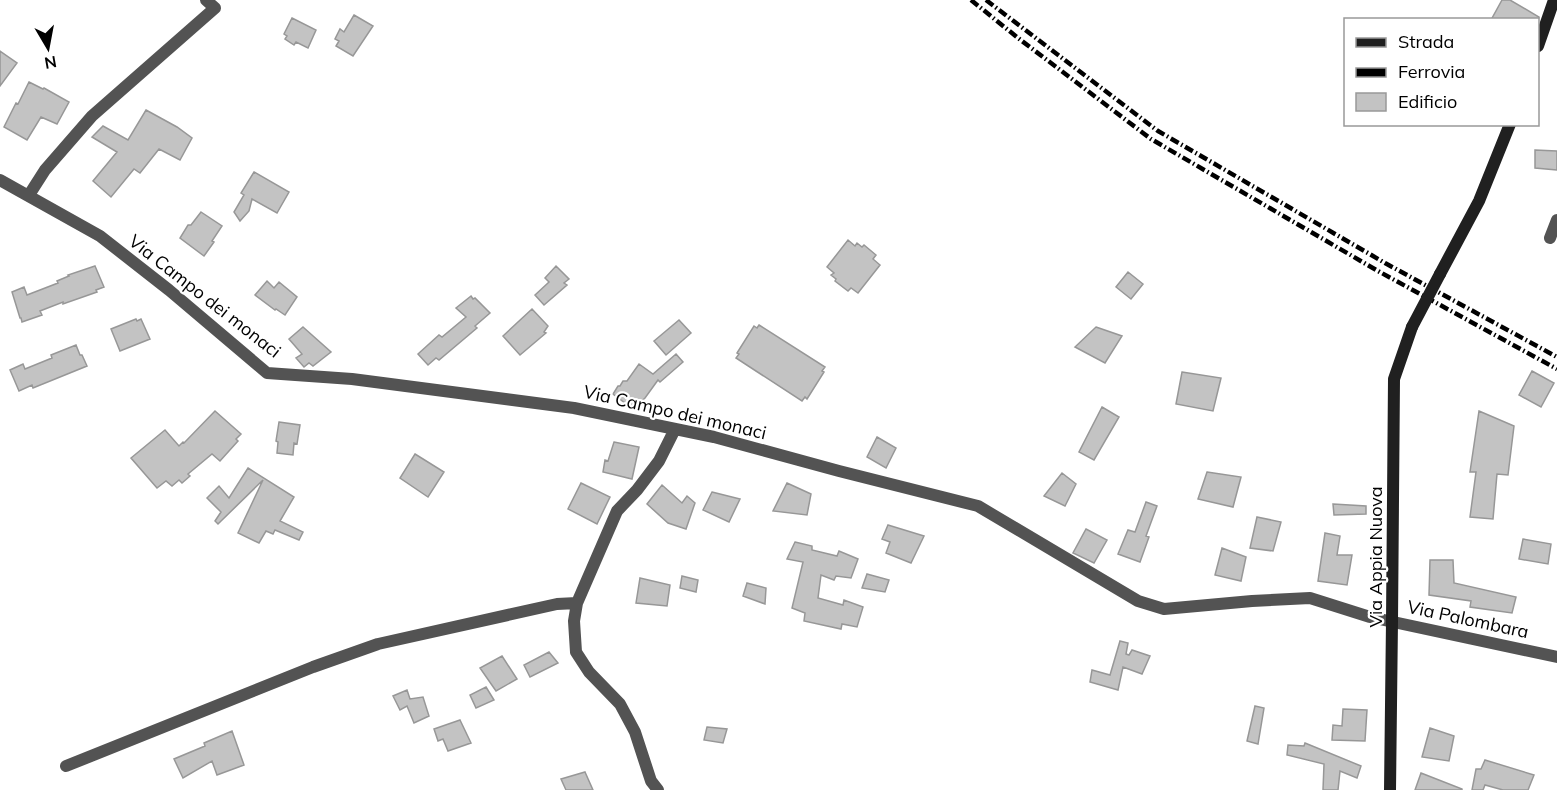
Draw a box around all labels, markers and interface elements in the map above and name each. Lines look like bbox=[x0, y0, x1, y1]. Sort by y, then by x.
north arrow bbox=[18, 18, 78, 78]
legend bbox=[1344, 18, 1539, 126]
text: Strada bbox=[1398, 30, 1454, 53]
text: N bbox=[43, 52, 58, 74]
text: Ferrovia bbox=[1398, 60, 1465, 83]
text: Edificio bbox=[1398, 90, 1457, 113]
street label: Via Campo dei monaci bbox=[124, 229, 286, 363]
street label: Via Campo dei monaci bbox=[581, 380, 769, 444]
street label: Via Appia Nuova bbox=[1364, 486, 1387, 628]
street label: Via Palombara bbox=[1405, 595, 1531, 643]

